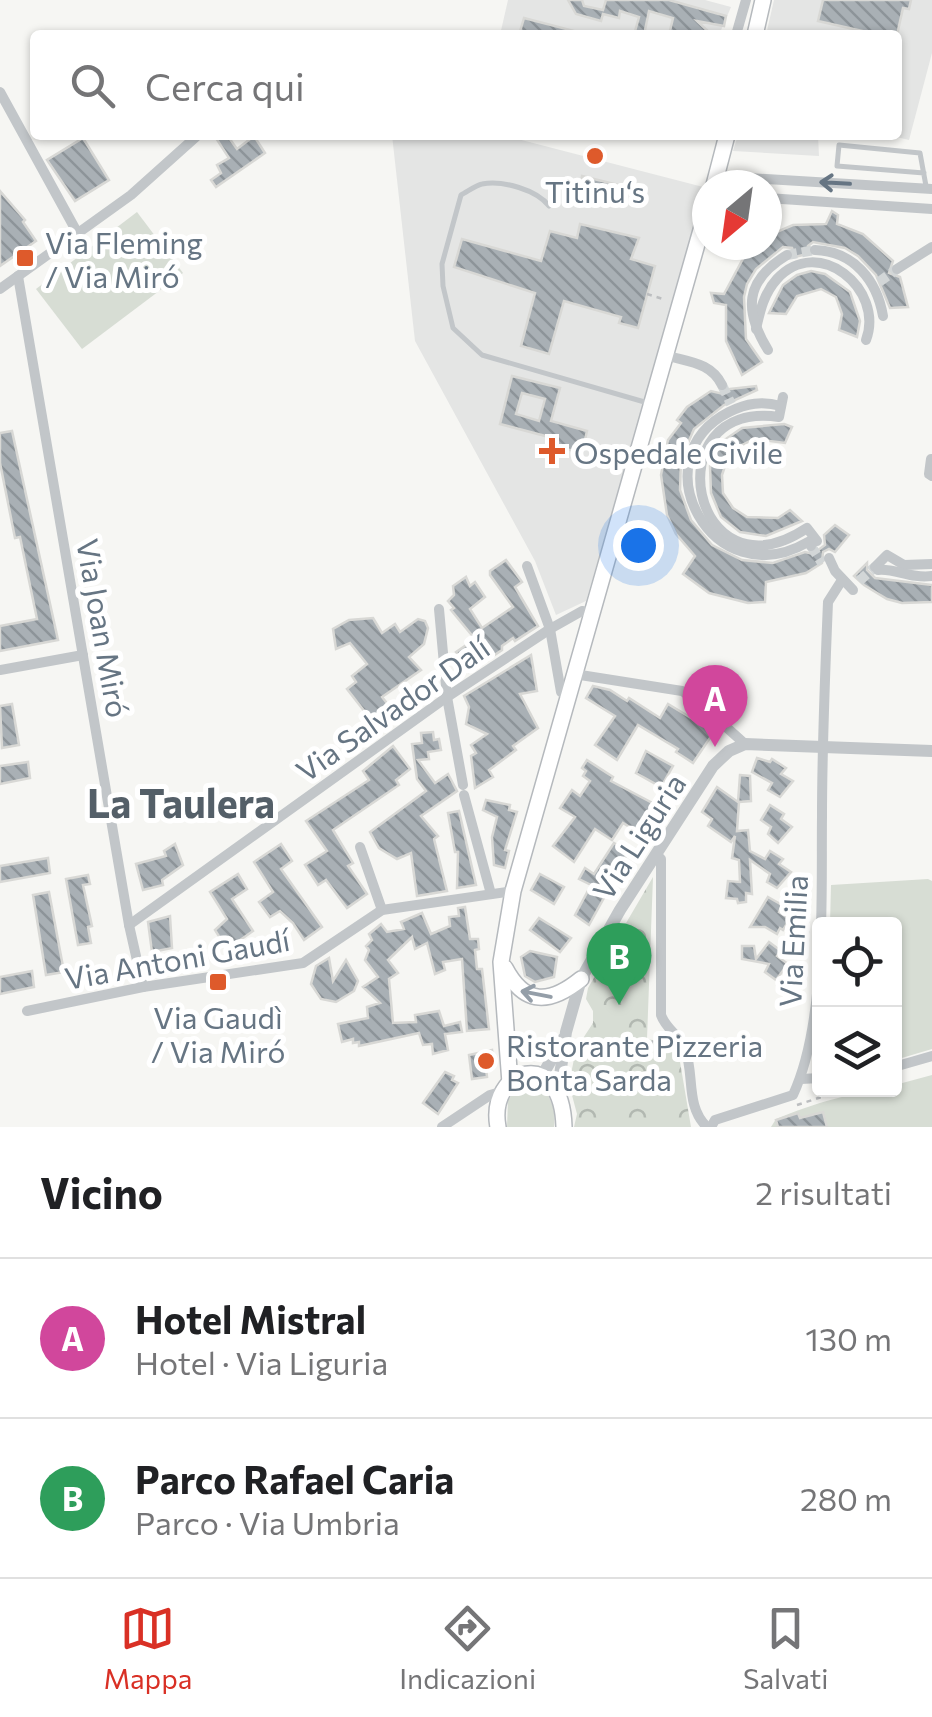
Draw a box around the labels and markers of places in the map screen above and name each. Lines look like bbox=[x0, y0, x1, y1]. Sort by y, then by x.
marker: Titinu‘s bbox=[584, 145, 606, 167]
place label: Titinu‘s bbox=[545, 172, 645, 209]
place label: Via Fleming / Via Miró bbox=[45, 223, 203, 294]
marker: Via Fleming / Via Miró bbox=[14, 247, 36, 269]
place label: Ospedale Civile bbox=[574, 433, 783, 470]
marker: Ospedale Civile bbox=[539, 438, 565, 464]
pin: A bbox=[682, 664, 748, 747]
pin: B bbox=[586, 922, 652, 1005]
marker: Via Gaudì / Via Miró bbox=[207, 971, 229, 993]
place label: Via Gaudì / Via Miró bbox=[151, 998, 285, 1069]
place label: Ristorante Pizzeria Bonta Sarda bbox=[506, 1026, 763, 1097]
marker: Ristorante Pizzeria Bonta Sarda bbox=[475, 1050, 497, 1072]

